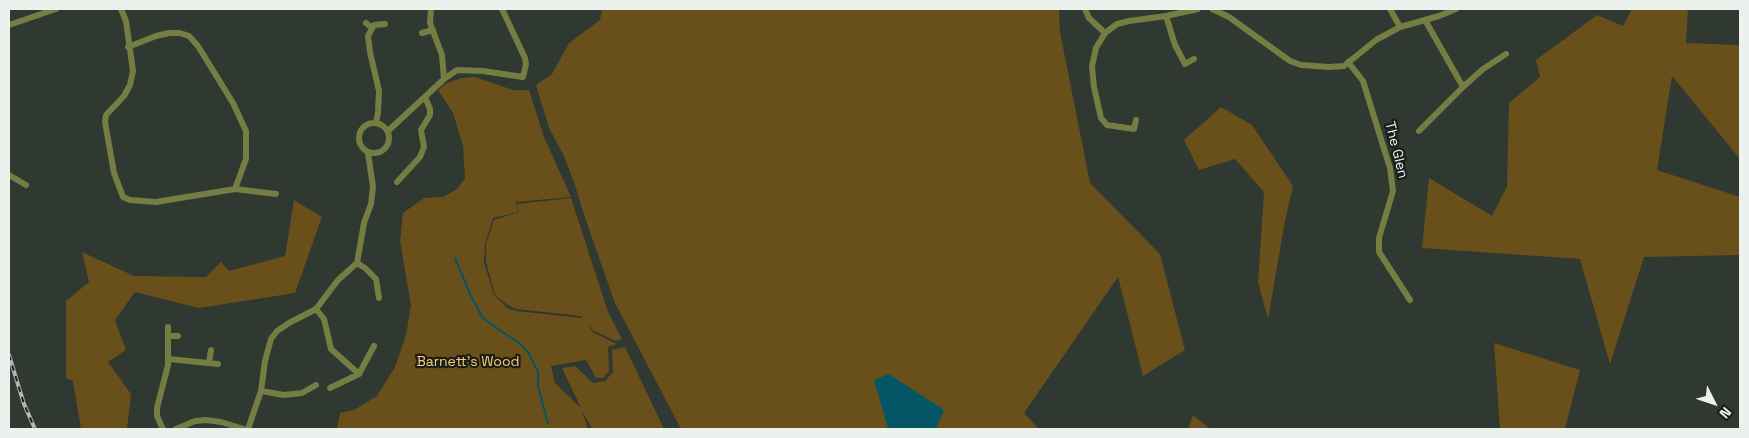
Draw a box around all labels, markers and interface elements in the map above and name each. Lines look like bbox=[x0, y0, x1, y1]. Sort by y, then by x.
street label: The Glen bbox=[1381, 120, 1411, 180]
park label: Barnett's Wood bbox=[416, 354, 520, 370]
north arrow bbox=[1689, 378, 1739, 428]
text: N bbox=[1715, 403, 1735, 422]

